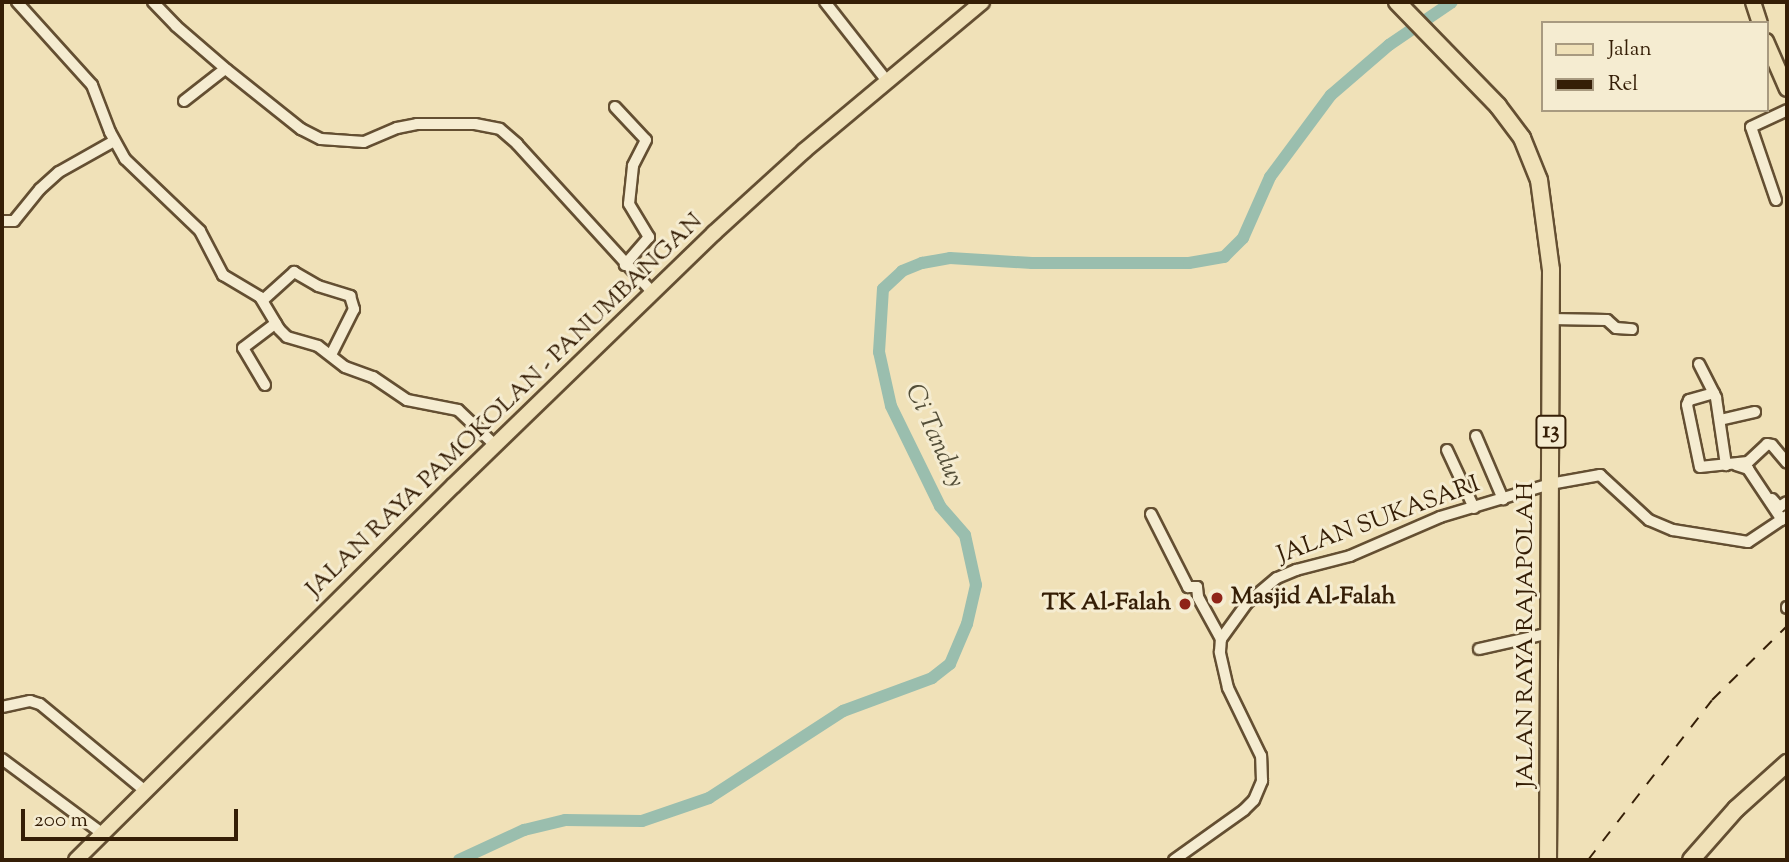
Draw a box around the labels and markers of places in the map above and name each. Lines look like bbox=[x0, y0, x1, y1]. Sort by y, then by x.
place label: Masjid Al-Falah bbox=[1231, 584, 1396, 612]
place label: TK Al-Falah bbox=[1042, 590, 1171, 618]
marker: Masjid Al-Falah bbox=[1209, 590, 1225, 606]
marker: TK Al-Falah bbox=[1177, 596, 1193, 612]

